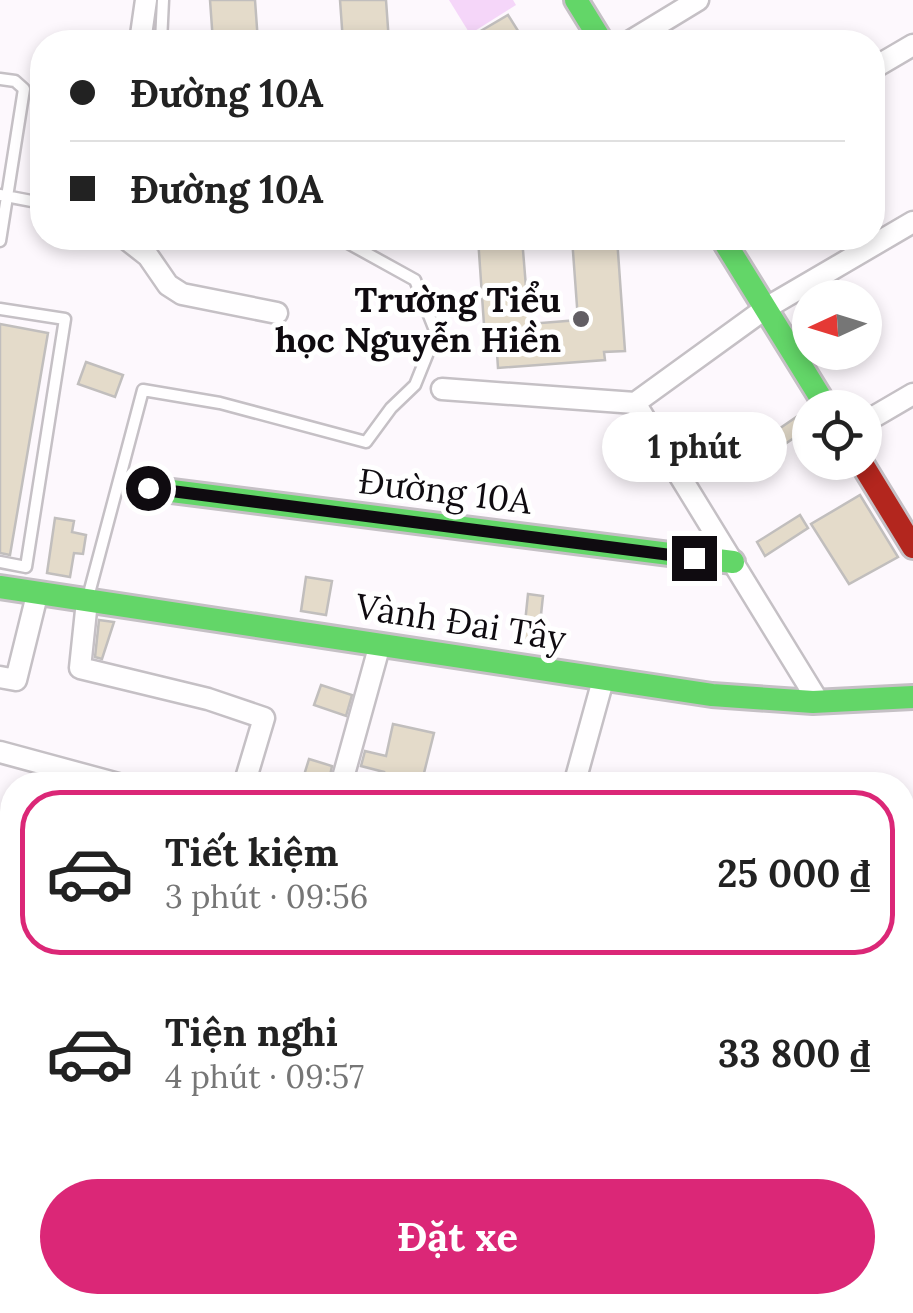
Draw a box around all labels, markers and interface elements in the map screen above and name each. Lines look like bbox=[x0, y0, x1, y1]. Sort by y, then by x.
text: Đường 10A bbox=[130, 69, 323, 117]
text: Đường 10A bbox=[130, 165, 323, 213]
place label: Trường Tiểu học Nguyễn Hiền bbox=[275, 277, 561, 362]
north arrow bbox=[792, 280, 882, 370]
map controls bbox=[792, 280, 882, 480]
marker: Trường Tiểu học Nguyễn Hiền bbox=[570, 308, 592, 330]
button: locate bbox=[792, 390, 882, 480]
callout: 1 phút bbox=[602, 413, 786, 483]
text: 1 phút bbox=[648, 426, 741, 467]
street label: Đường 10A bbox=[356, 458, 535, 524]
route start bbox=[126, 466, 171, 511]
route end bbox=[672, 536, 717, 581]
street label: Vành Đai Tây bbox=[352, 583, 570, 661]
icon: car bbox=[45, 828, 135, 918]
text: Tiết kiệm bbox=[165, 828, 339, 876]
text: 25 000 ₫ bbox=[717, 849, 870, 897]
text: 3 phút · 09:56 bbox=[165, 876, 368, 917]
icon: car bbox=[45, 1008, 135, 1098]
text: Tiện nghi bbox=[165, 1008, 338, 1056]
text: 33 800 ₫ bbox=[718, 1029, 870, 1077]
text: 4 phút · 09:57 bbox=[165, 1056, 364, 1097]
button: Đặt xe bbox=[40, 1179, 875, 1294]

